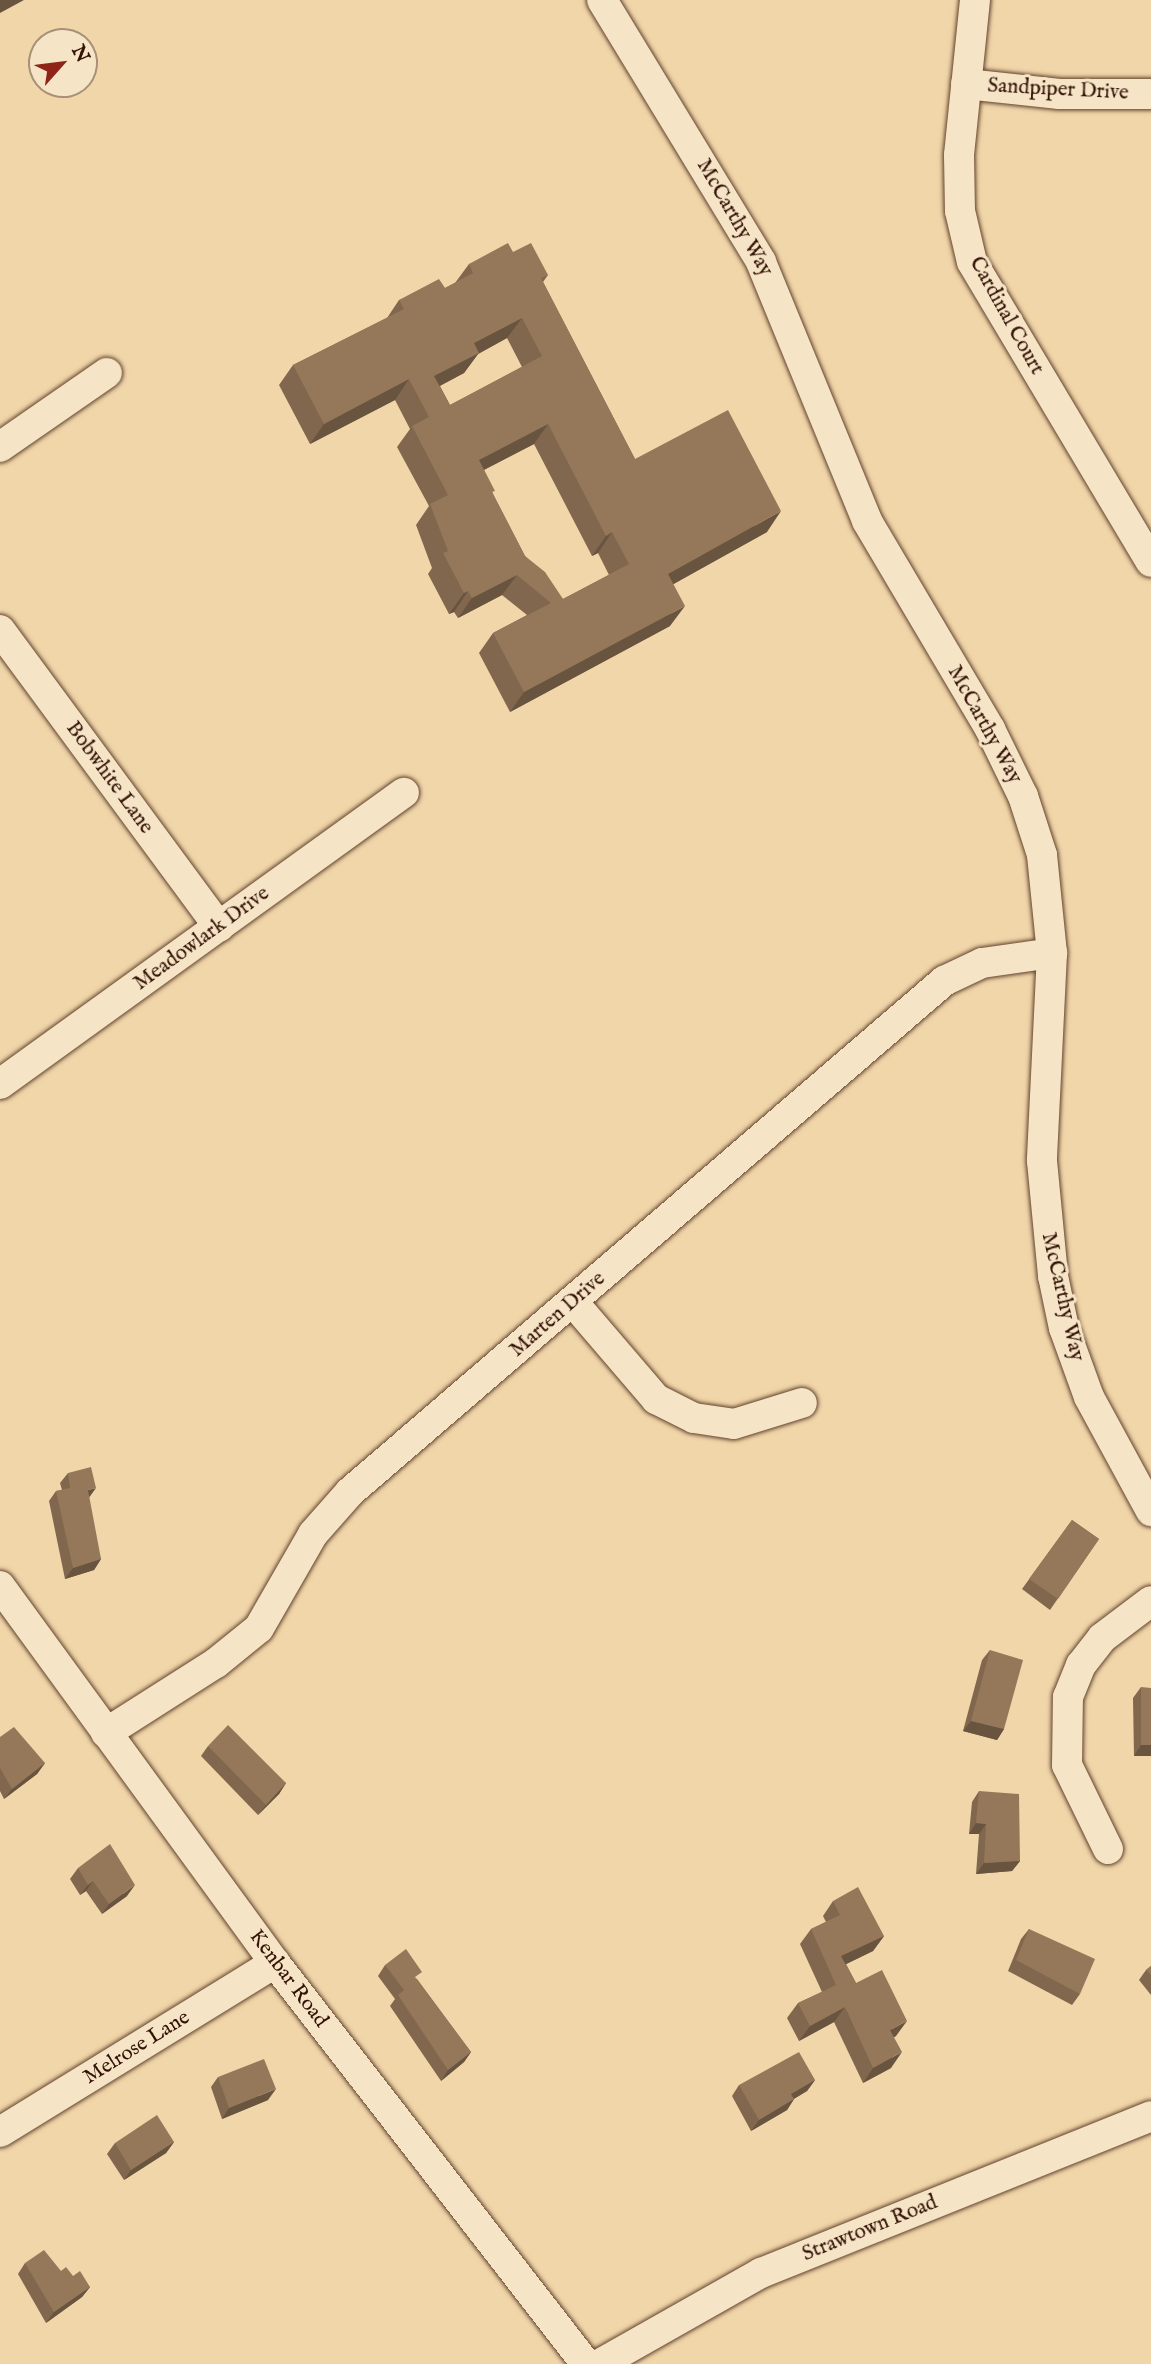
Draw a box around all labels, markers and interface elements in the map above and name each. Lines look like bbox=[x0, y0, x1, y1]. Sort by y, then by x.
north arrow bbox=[28, 28, 98, 98]
text: N bbox=[65, 41, 94, 67]
street label: Sandpiper Drive bbox=[987, 74, 1129, 106]
street label: McCarthy Way bbox=[690, 155, 778, 281]
street label: Cardinal Court bbox=[963, 252, 1049, 380]
street label: McCarthy Way bbox=[941, 661, 1027, 789]
street label: Bobwhite Lane bbox=[60, 717, 158, 839]
street label: Meadowlark Drive bbox=[129, 881, 275, 997]
street label: McCarthy Way bbox=[1035, 1230, 1089, 1364]
street label: Marten Drive bbox=[505, 1267, 611, 1363]
street label: Kenbar Road bbox=[243, 1925, 333, 2033]
street label: Melrose Lane bbox=[79, 2005, 195, 2091]
street label: Strawtown Road bbox=[799, 2190, 941, 2268]

